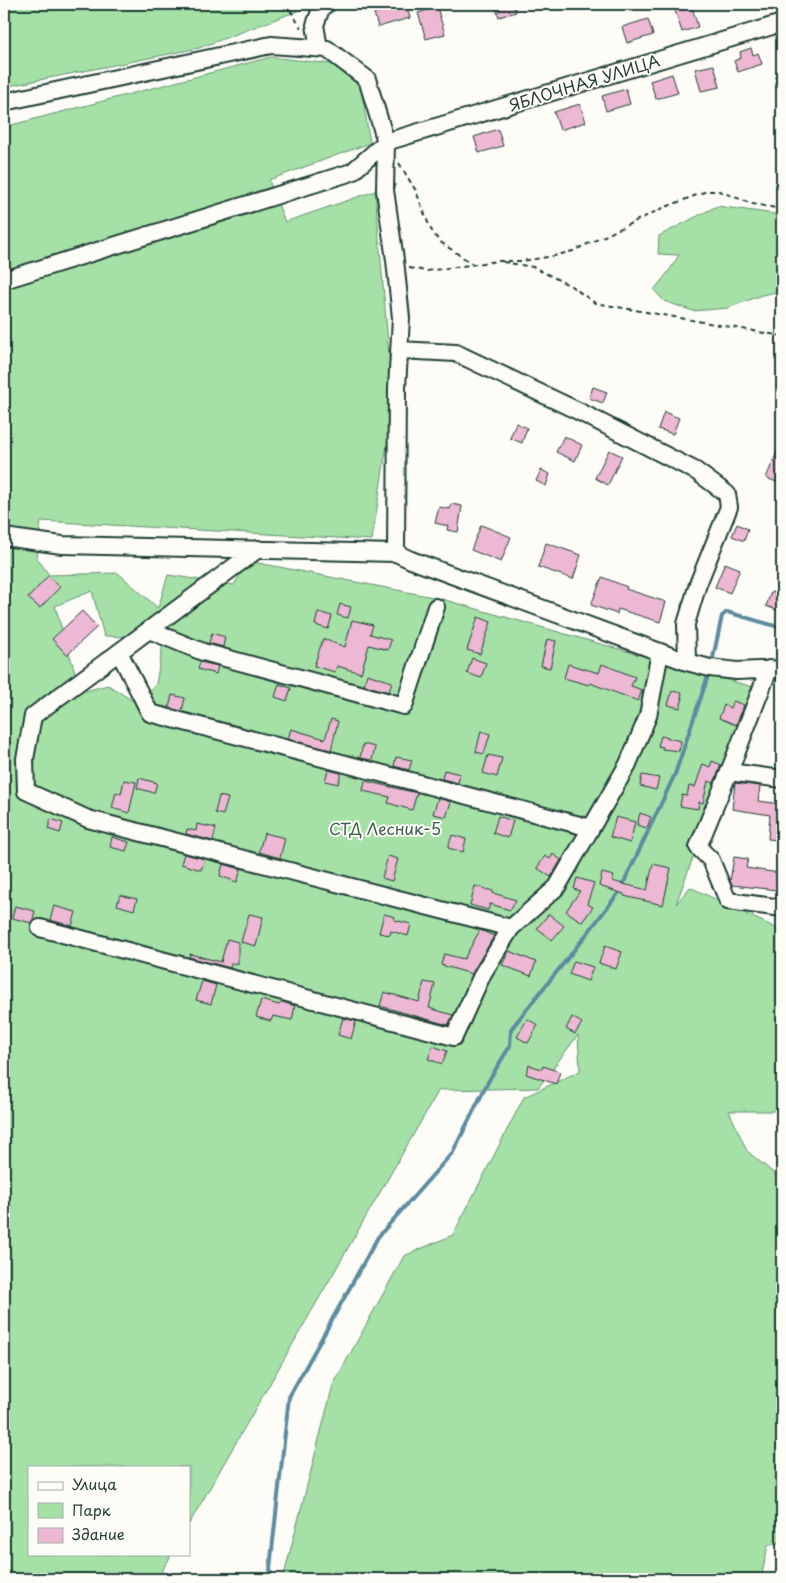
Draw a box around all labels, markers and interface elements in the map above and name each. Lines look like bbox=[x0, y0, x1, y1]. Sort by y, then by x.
street label: ЯБЛОЧНАЯ УЛИЦА bbox=[506, 48, 662, 116]
park label: СТД Лесник-5 bbox=[329, 816, 441, 840]
legend bbox=[28, 1466, 190, 1556]
text: Улица bbox=[72, 1472, 117, 1495]
text: Парк bbox=[72, 1498, 111, 1521]
text: Здание bbox=[72, 1522, 125, 1545]

